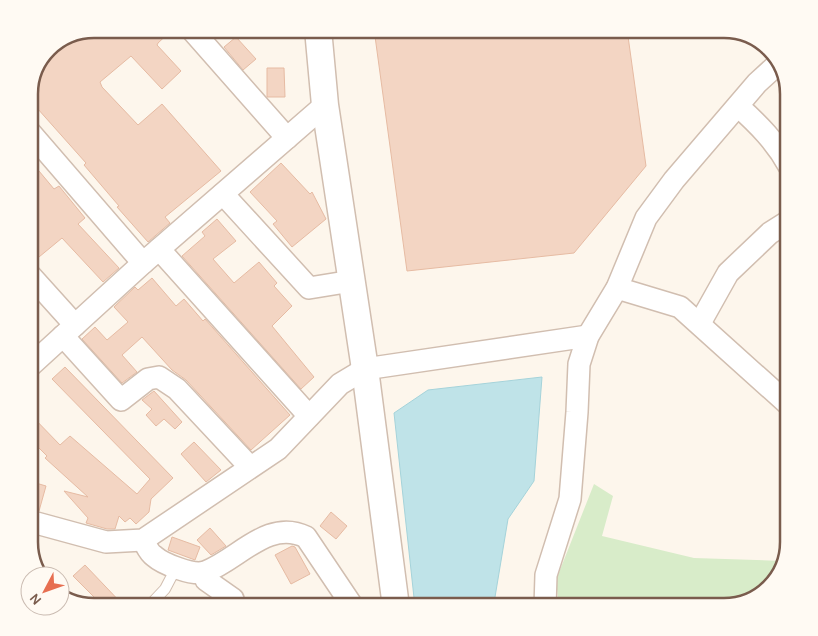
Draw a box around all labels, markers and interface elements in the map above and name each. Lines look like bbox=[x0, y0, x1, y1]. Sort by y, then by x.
north arrow bbox=[20, 566, 70, 616]
text: N bbox=[26, 590, 45, 609]

